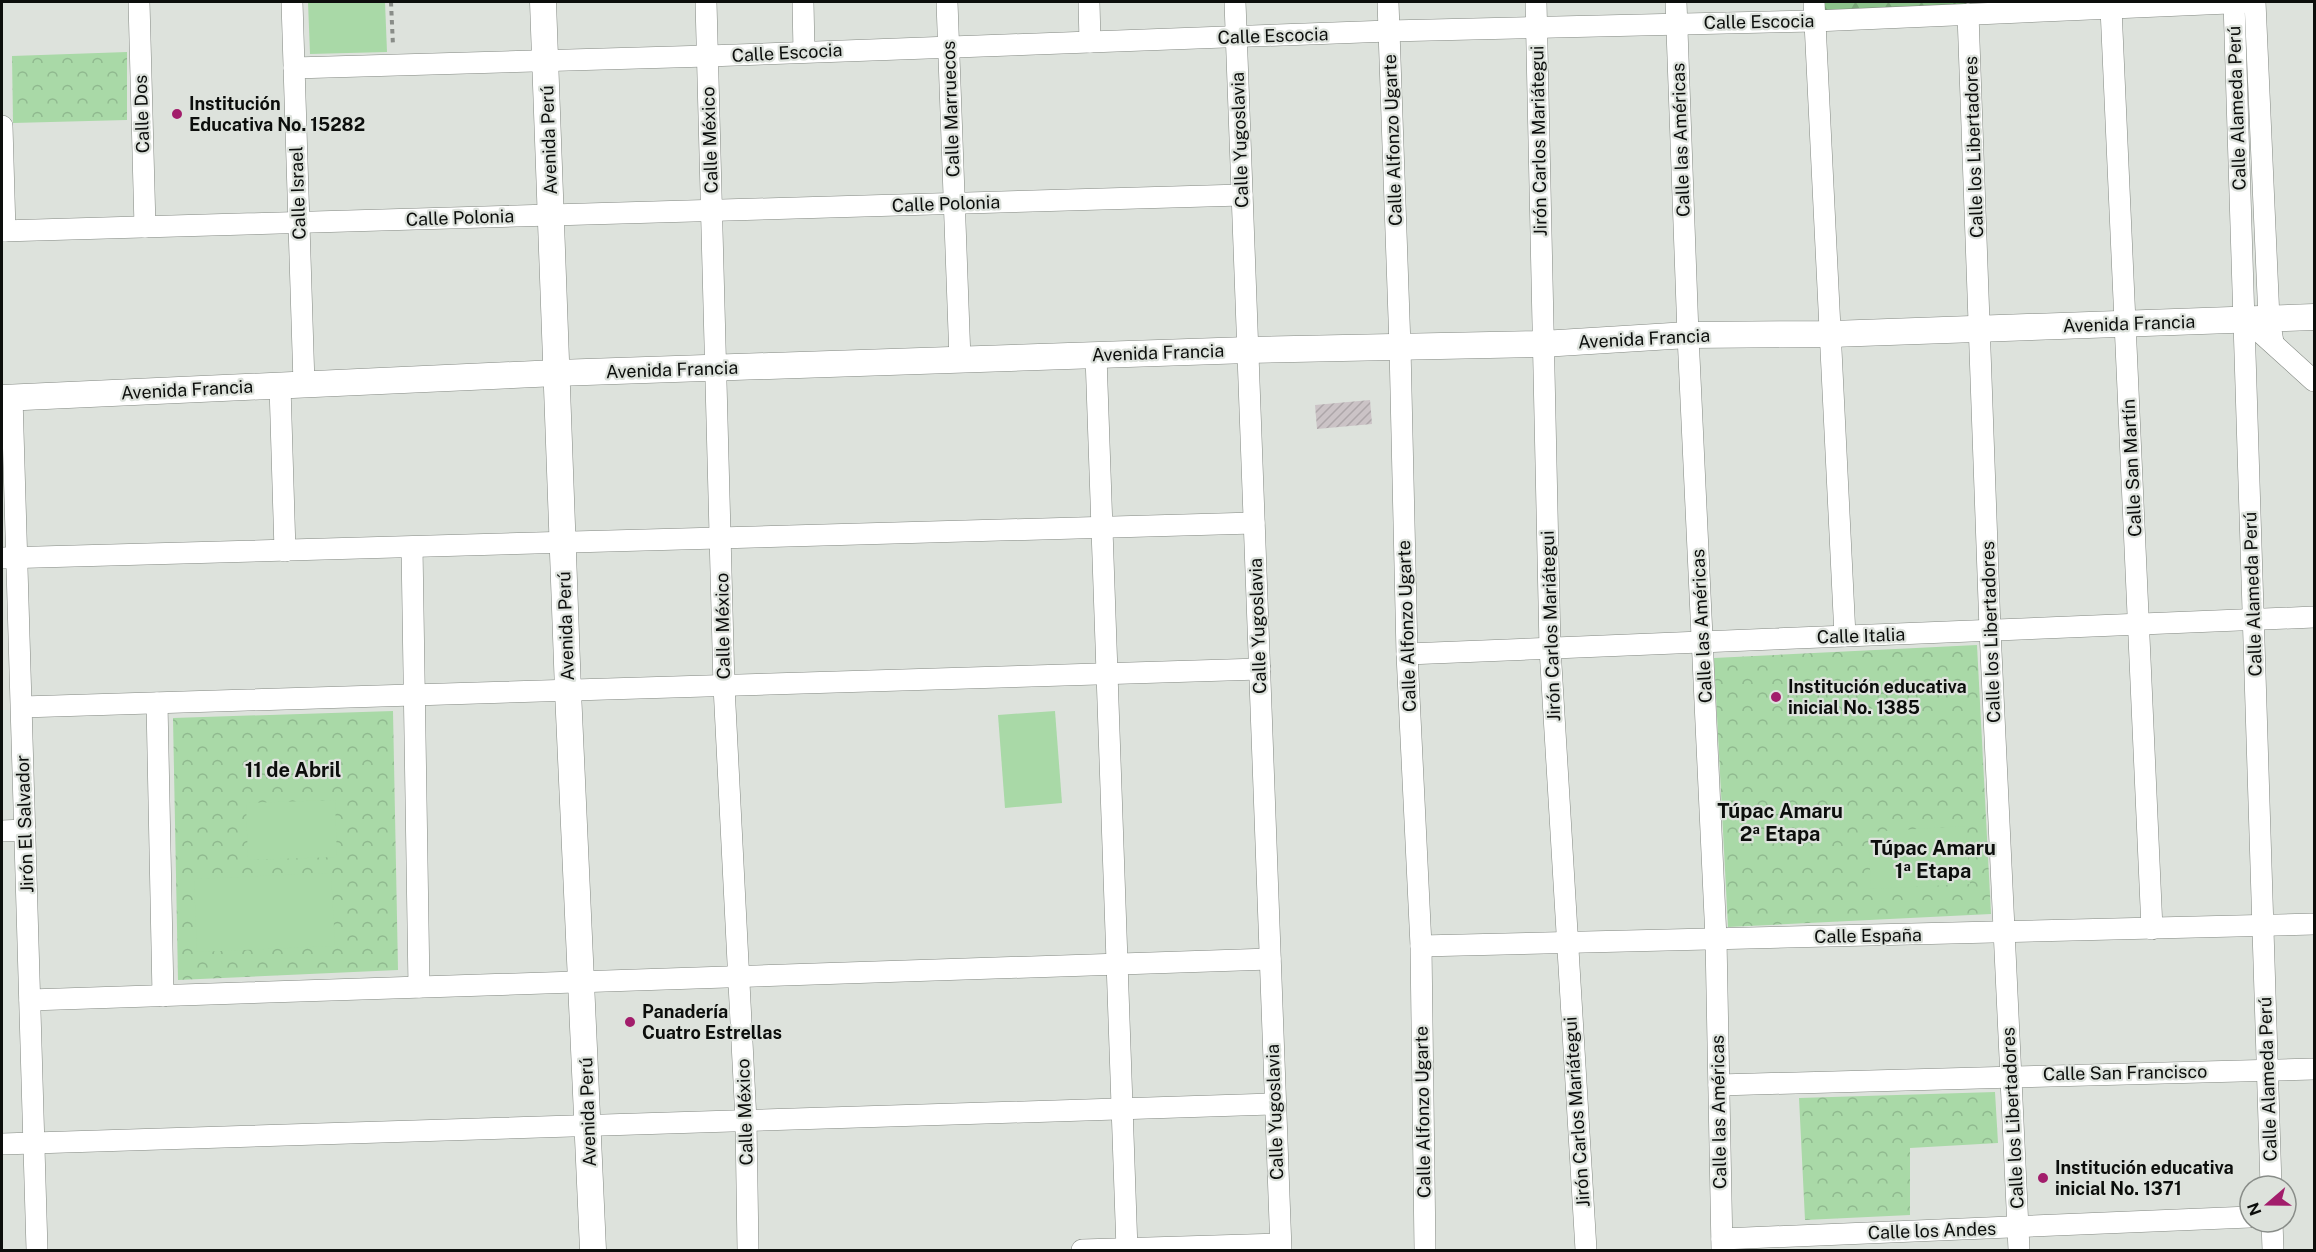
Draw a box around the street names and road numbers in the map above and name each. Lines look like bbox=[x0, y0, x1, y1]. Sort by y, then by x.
street label: Calle Escocia bbox=[1703, 10, 1815, 33]
street label: Calle Escocia bbox=[1217, 23, 1329, 48]
street label: Calle Alameda Perú bbox=[2223, 25, 2250, 191]
street label: Calle Escocia bbox=[731, 39, 843, 66]
street label: Calle Marruecos bbox=[938, 41, 963, 178]
street label: Jirón Carlos Mariátegui bbox=[1526, 45, 1551, 237]
street label: Calle Alfonzo Ugarte bbox=[1379, 54, 1406, 226]
street label: Calle los Libertadores bbox=[1960, 56, 1987, 238]
street label: Calle las Américas bbox=[1667, 63, 1694, 217]
street label: Calle Yugoslavia bbox=[1227, 72, 1252, 208]
street label: Calle Dos bbox=[130, 74, 153, 154]
street label: Avenida Perú bbox=[536, 85, 561, 195]
street label: Calle México bbox=[697, 86, 722, 194]
street label: Calle Israel bbox=[285, 146, 310, 240]
street label: Calle Polonia bbox=[891, 191, 1000, 216]
street label: Calle Polonia bbox=[405, 205, 514, 230]
street label: Avenida Francia bbox=[2062, 311, 2196, 336]
street label: Avenida Francia bbox=[1577, 325, 1711, 352]
street label: Avenida Francia bbox=[1091, 340, 1225, 365]
street label: Avenida Francia bbox=[605, 357, 739, 382]
street label: Avenida Francia bbox=[120, 376, 254, 403]
street label: Calle San Martín bbox=[2117, 399, 2146, 538]
street label: Calle Alameda Perú bbox=[2239, 511, 2266, 677]
street label: Jirón Carlos Mariátegui bbox=[1537, 530, 1564, 722]
street label: Calle Alfonzo Ugarte bbox=[1393, 540, 1420, 712]
street label: Calle los Libertadores bbox=[1977, 541, 2004, 723]
street label: Calle las Américas bbox=[1687, 548, 1716, 704]
street label: Calle Yugoslavia bbox=[1245, 558, 1270, 694]
street label: Avenida Perú bbox=[553, 571, 578, 681]
street label: Calle México bbox=[711, 572, 734, 680]
street label: Calle Italia bbox=[1816, 623, 1906, 648]
street label: Jirón El Salvador bbox=[12, 755, 37, 893]
street label: Calle España bbox=[1814, 924, 1922, 947]
street label: Calle Alameda Perú bbox=[2254, 996, 2281, 1162]
street label: Jirón Carlos Mariátegui bbox=[1559, 1016, 1594, 1208]
street label: Calle Alfonzo Ugarte bbox=[1411, 1026, 1434, 1198]
street label: Calle los Libertadores bbox=[1997, 1027, 2028, 1209]
street label: Calle las Américas bbox=[1707, 1035, 1730, 1189]
street label: Calle Yugoslavia bbox=[1262, 1044, 1287, 1180]
street label: Avenida Perú bbox=[575, 1057, 600, 1167]
street label: Calle México bbox=[732, 1058, 757, 1166]
street label: Calle San Francisco bbox=[2043, 1061, 2207, 1084]
street label: Calle los Andes bbox=[1867, 1218, 1997, 1243]

